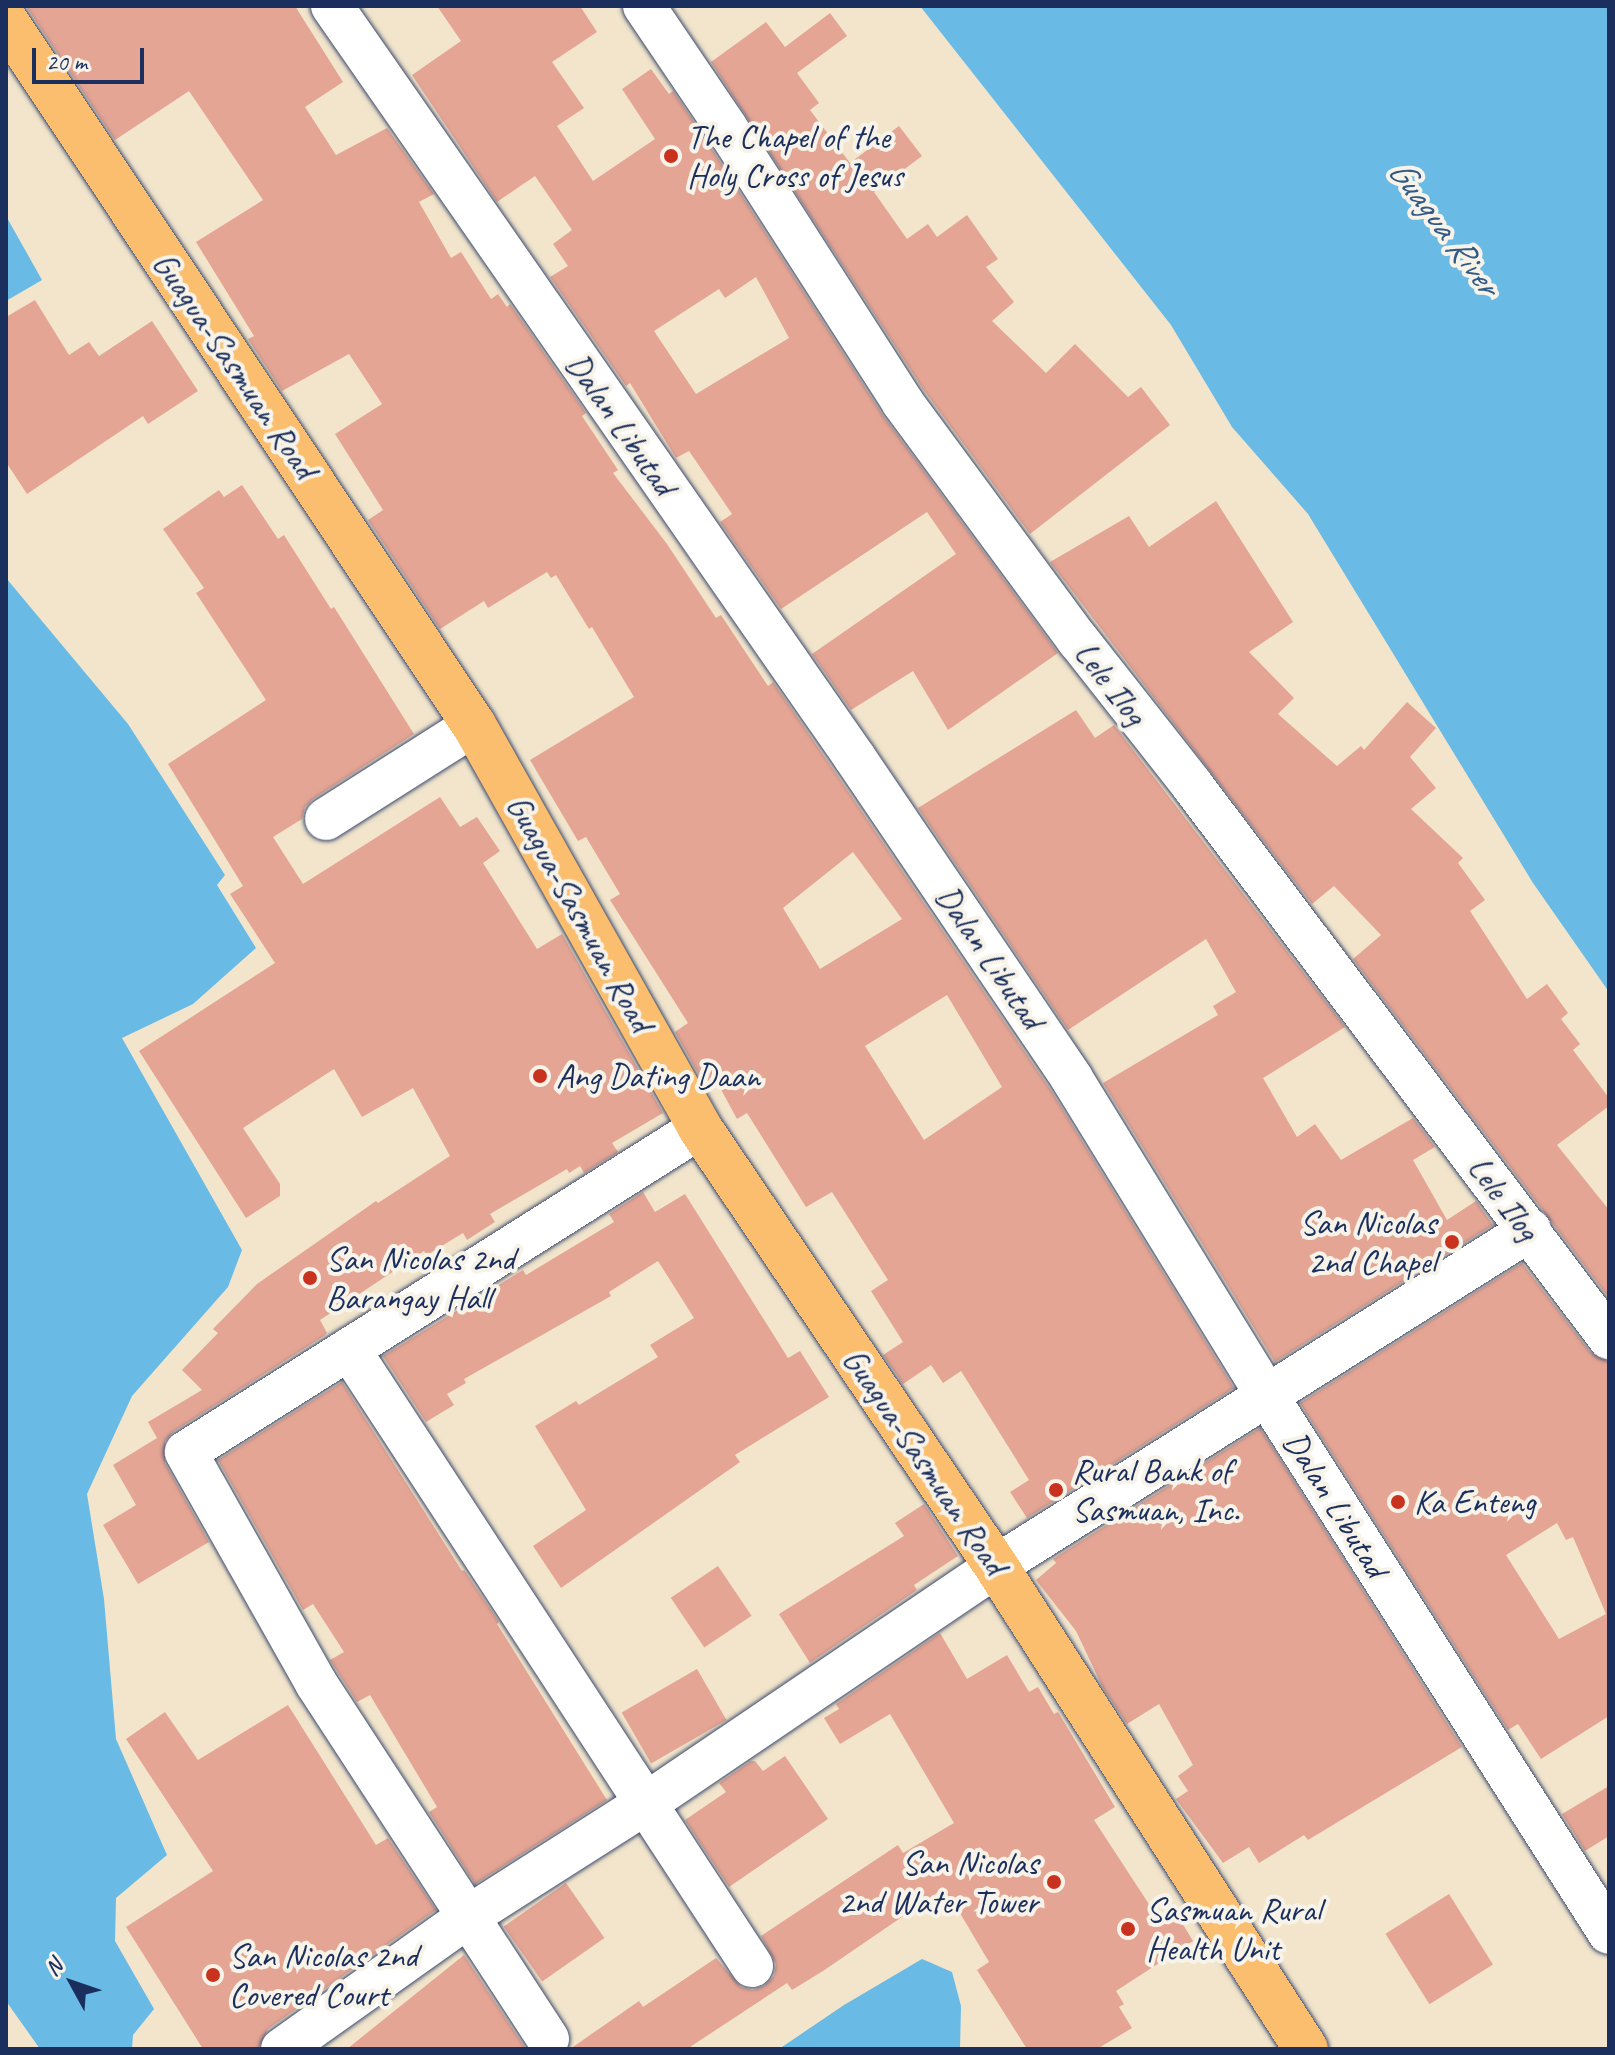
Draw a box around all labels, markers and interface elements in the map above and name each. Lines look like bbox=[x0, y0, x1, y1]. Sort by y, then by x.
scale bar bbox=[36, 32, 148, 82]
text: 20 m bbox=[46, 47, 87, 77]
place label: The Chapel of the Holy Cross of Jesus bbox=[687, 116, 902, 196]
marker: The Chapel of the Holy Cross of Jesus bbox=[662, 147, 680, 165]
water label: Guagua River bbox=[1379, 151, 1509, 303]
street label: Guagua-Sasmuan Road bbox=[144, 244, 326, 486]
street label: Dalan Libutad bbox=[557, 345, 685, 503]
street label: Lele Ilog bbox=[1066, 633, 1156, 733]
street label: Guagua-Sasmuan Road bbox=[498, 788, 662, 1038]
street label: Dalan Libutad bbox=[927, 877, 1053, 1037]
place label: Ang Dating Daan bbox=[556, 1056, 759, 1096]
marker: Ang Dating Daan bbox=[531, 1067, 549, 1085]
street label: Lele Ilog bbox=[1459, 1148, 1549, 1248]
place label: San Nicolas 2nd Chapel bbox=[1299, 1202, 1436, 1282]
marker: San Nicolas 2nd Chapel bbox=[1443, 1233, 1461, 1251]
place label: San Nicolas 2nd Barangay Hall bbox=[326, 1238, 516, 1318]
marker: San Nicolas 2nd Barangay Hall bbox=[301, 1269, 319, 1287]
street label: Guagua-Sasmuan Road bbox=[834, 1340, 1016, 1582]
street label: Dalan Libutad bbox=[1275, 1423, 1397, 1585]
place label: Rural Bank of Sasmuan, Inc. bbox=[1072, 1450, 1239, 1530]
marker: Rural Bank of Sasmuan, Inc. bbox=[1047, 1481, 1065, 1499]
place label: Ka Enteng bbox=[1414, 1482, 1536, 1522]
marker: Ka Enteng bbox=[1389, 1493, 1407, 1511]
place label: San Nicolas 2nd Water Tower bbox=[839, 1842, 1038, 1922]
marker: San Nicolas 2nd Water Tower bbox=[1045, 1873, 1063, 1891]
place label: Sasmuan Rural Health Unit bbox=[1146, 1889, 1321, 1968]
marker: Sasmuan Rural Health Unit bbox=[1117, 1918, 1139, 1940]
place label: San Nicolas 2nd Covered Court bbox=[229, 1935, 419, 2014]
north arrow bbox=[32, 1943, 112, 2023]
text: N bbox=[39, 1953, 69, 1982]
marker: San Nicolas 2nd Covered Court bbox=[204, 1966, 222, 1984]

